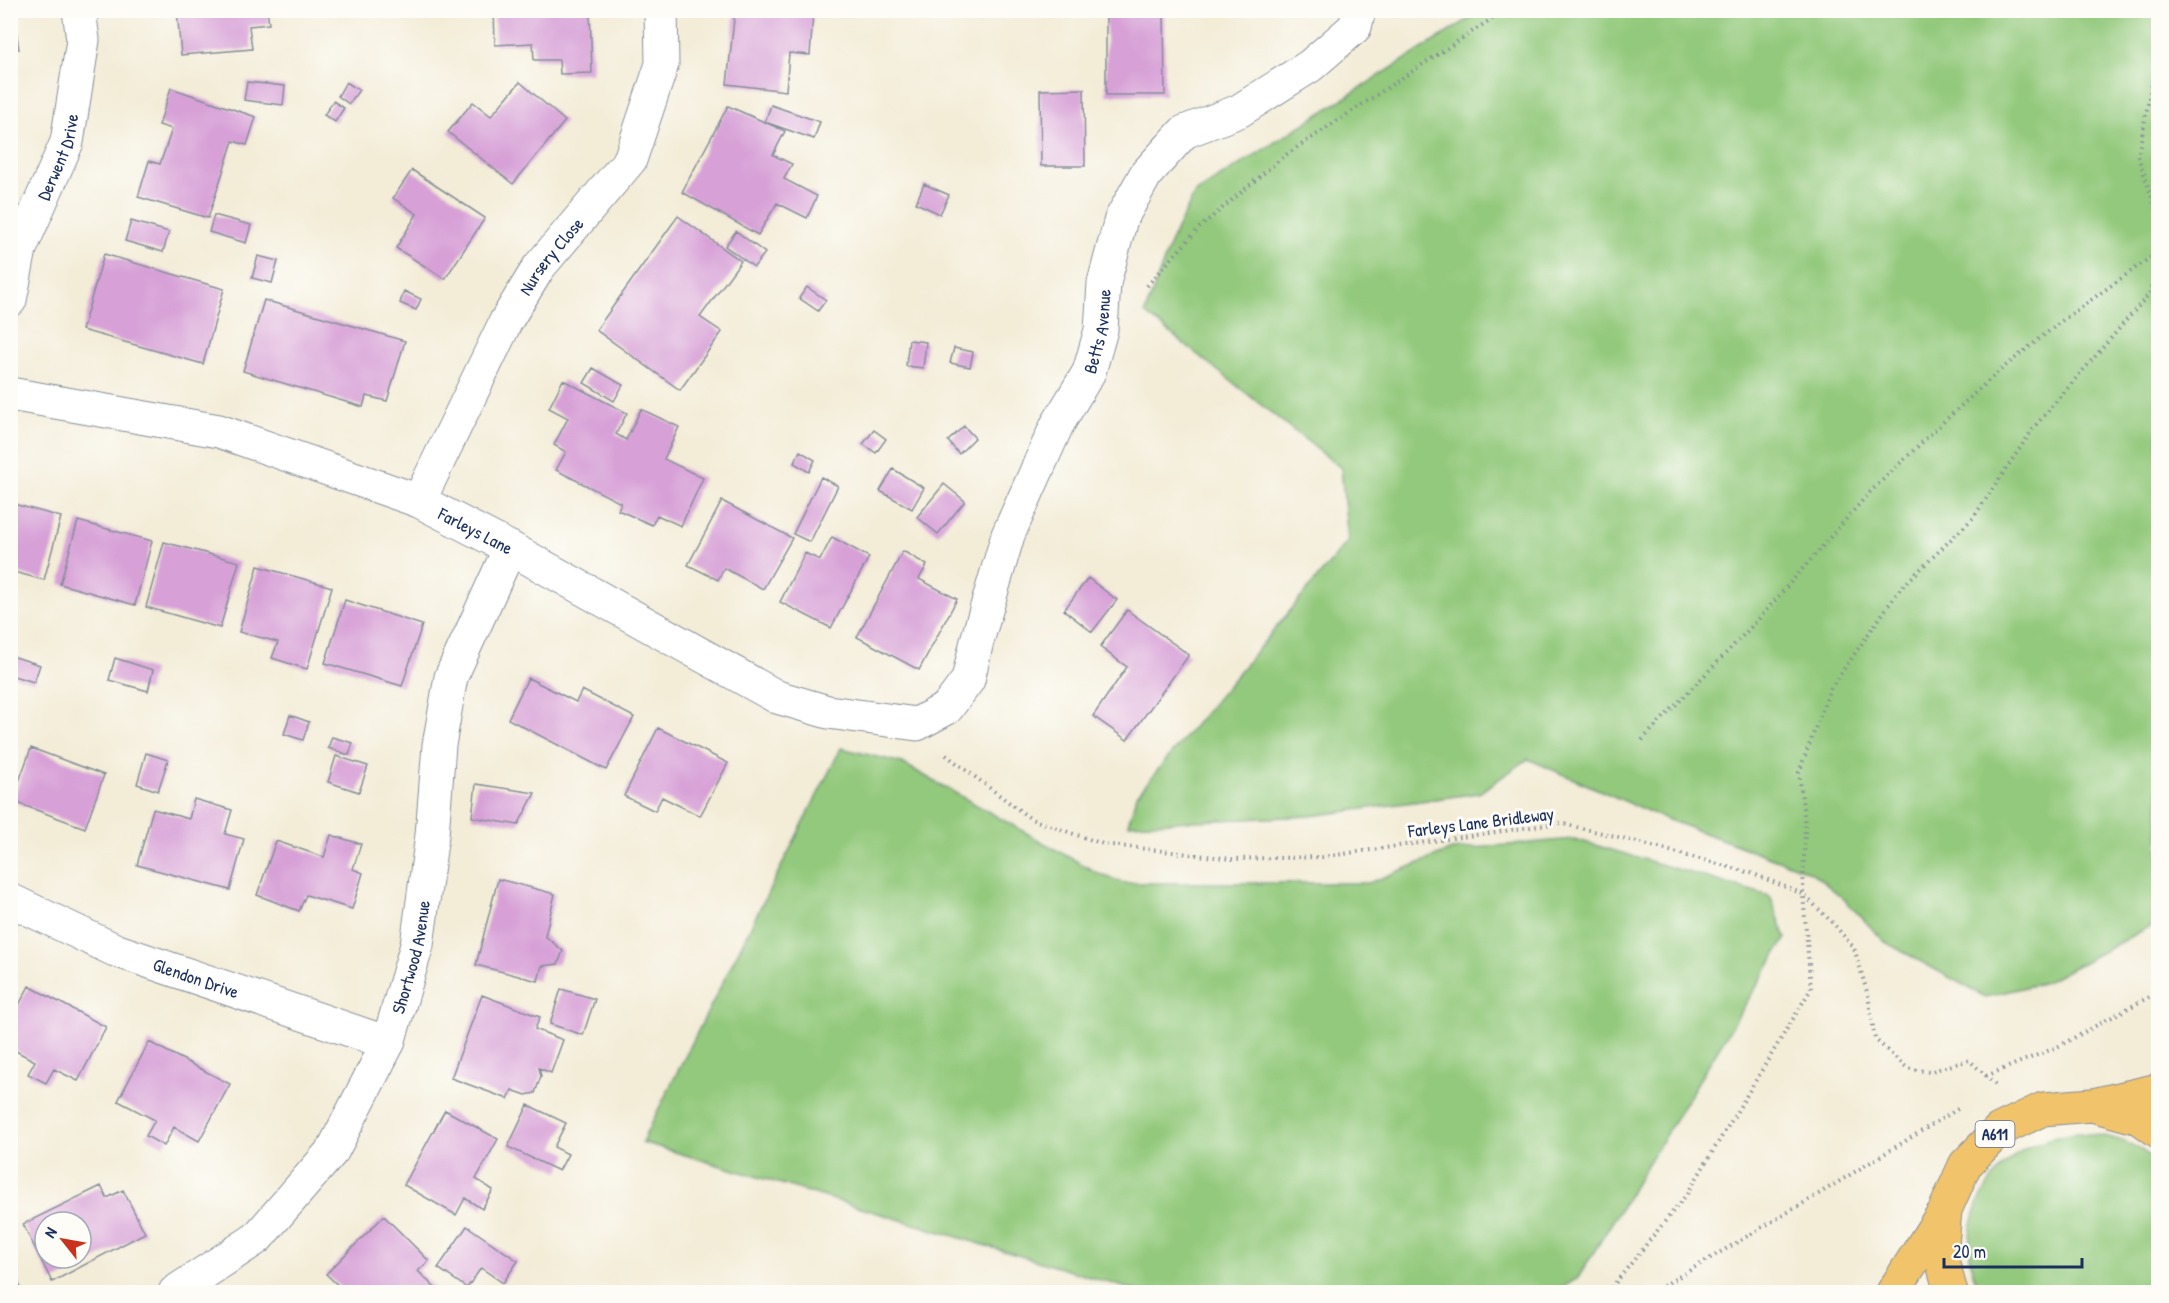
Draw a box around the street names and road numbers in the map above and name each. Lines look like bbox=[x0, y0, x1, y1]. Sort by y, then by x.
street label: Derwent Drive bbox=[31, 112, 84, 204]
street label: Nursery Close bbox=[512, 212, 589, 300]
street label: Betts Avenue bbox=[1077, 288, 1116, 376]
street label: Farleys Lane bbox=[433, 500, 517, 560]
street label: Farleys Lane Bridleway bbox=[1406, 801, 1556, 843]
street label: Shortwood Avenue bbox=[385, 899, 435, 1017]
street label: Glendon Drive bbox=[150, 951, 242, 1004]
road number: A611 bbox=[1976, 1121, 2014, 1147]

